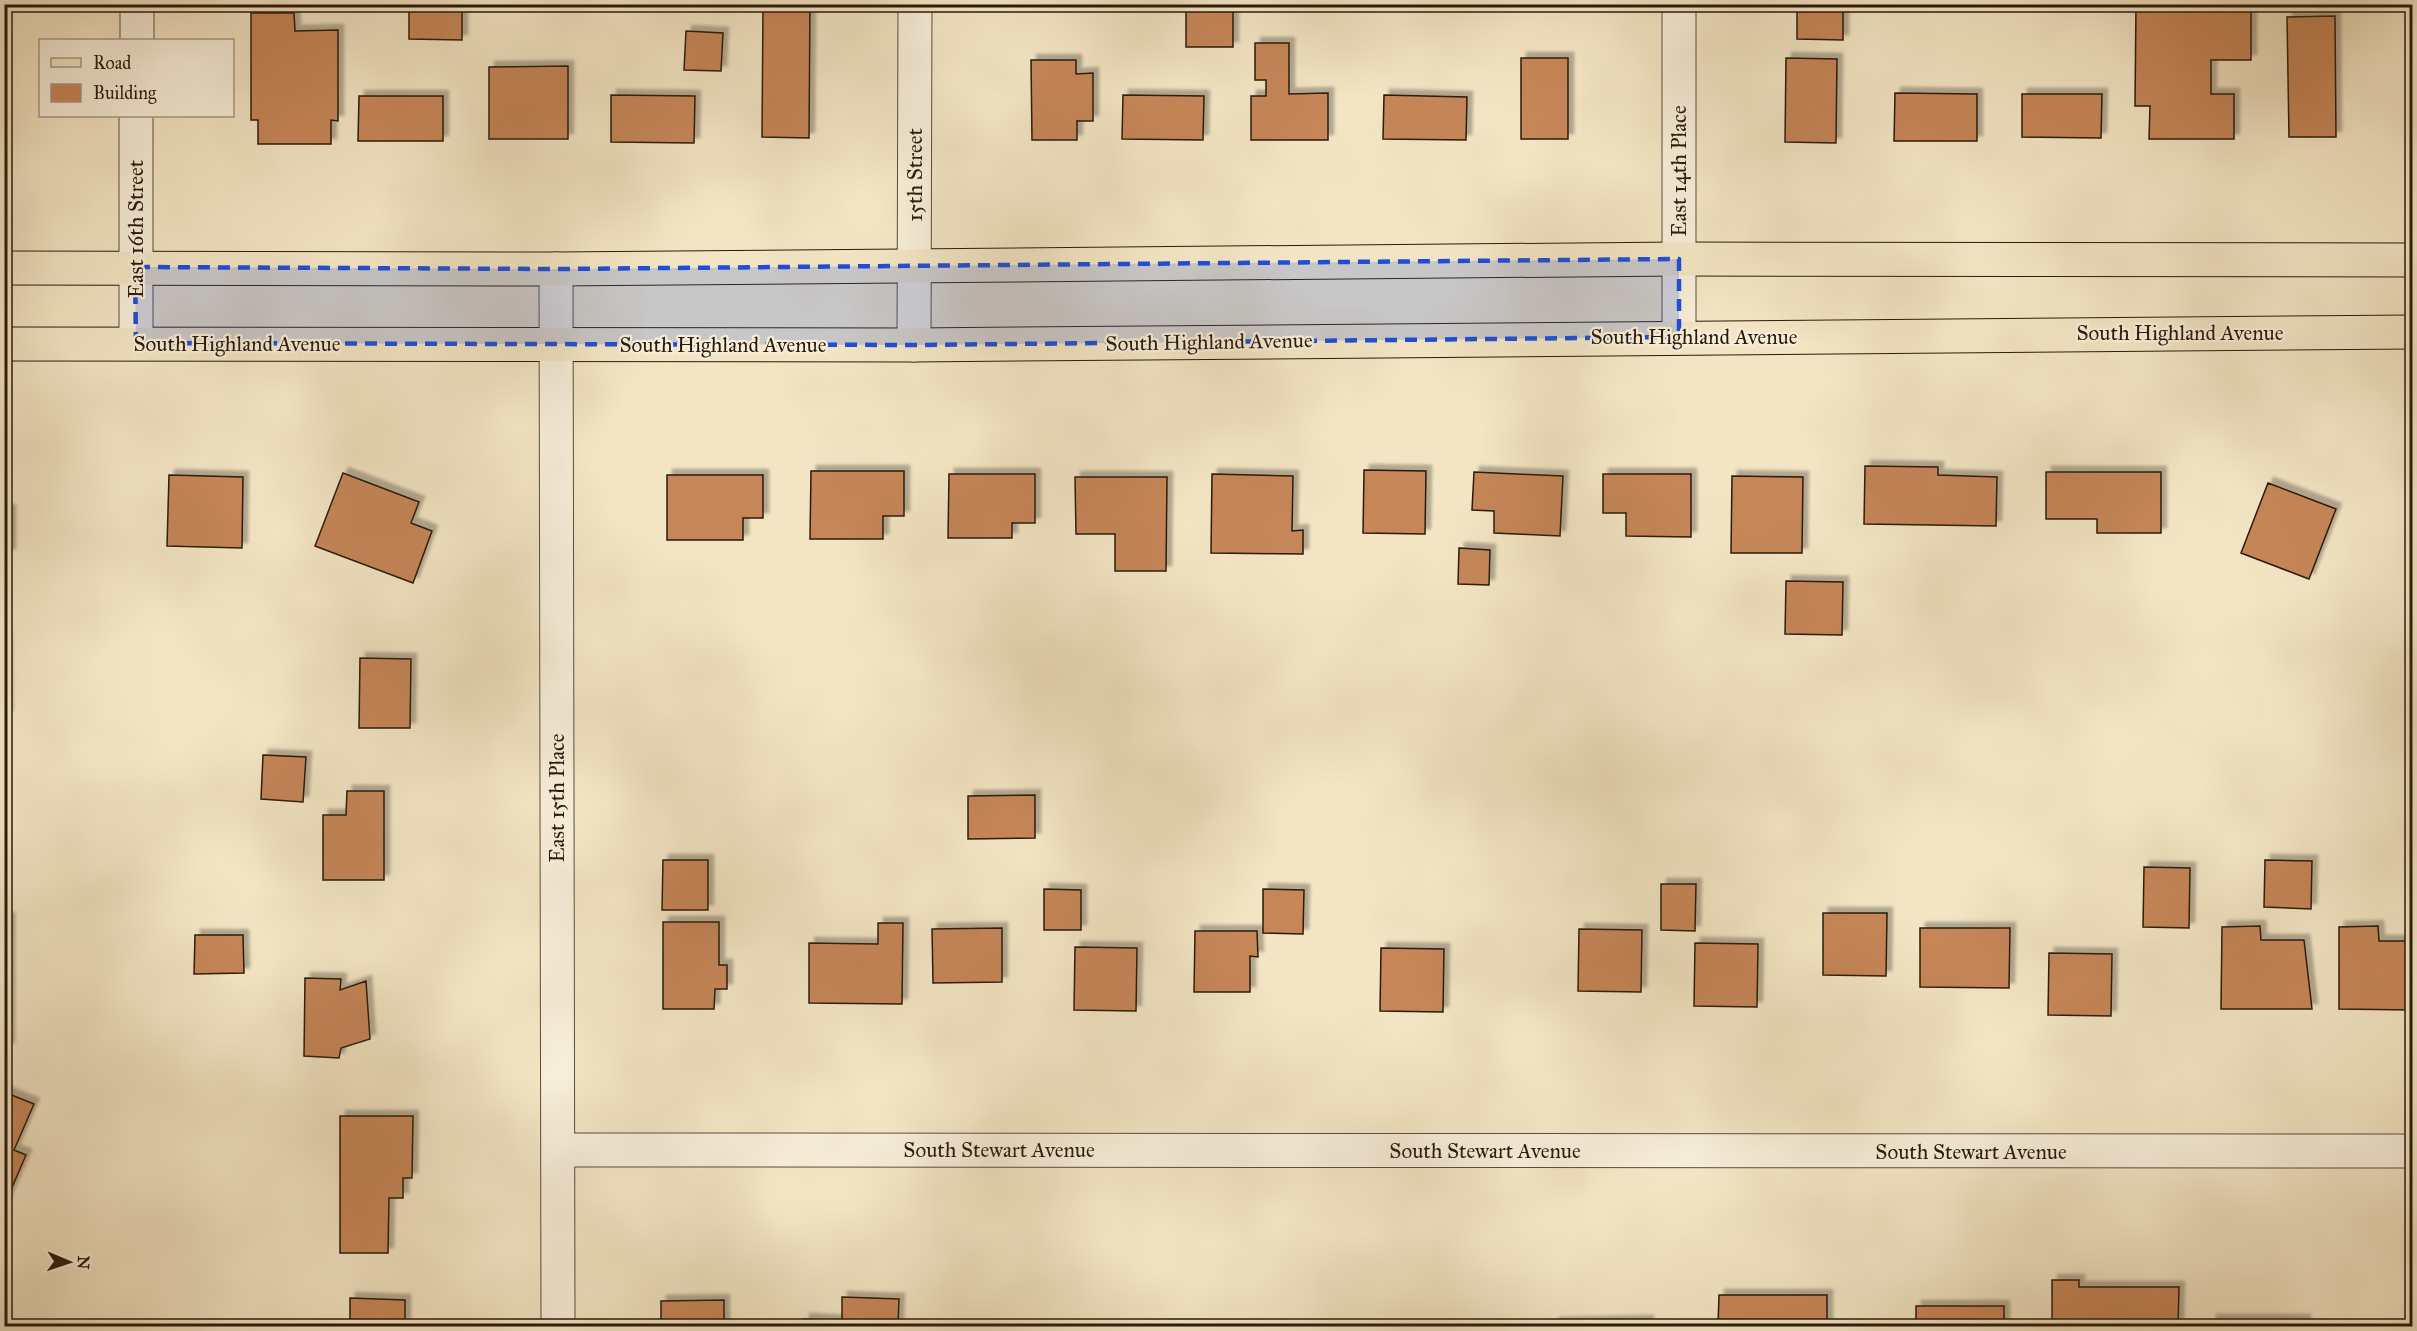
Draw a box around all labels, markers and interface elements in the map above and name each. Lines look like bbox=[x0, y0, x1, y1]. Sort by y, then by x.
legend bbox=[39, 39, 234, 117]
text: Road bbox=[93, 52, 131, 74]
text: Building bbox=[93, 82, 157, 105]
street label: East 14th Place bbox=[1666, 105, 1692, 237]
street label: 15th Street bbox=[902, 128, 928, 222]
street label: East 16th Street bbox=[123, 159, 149, 298]
street label: South Highland Avenue bbox=[2076, 320, 2284, 346]
street label: South Highland Avenue bbox=[1590, 324, 1798, 350]
street label: South Highland Avenue bbox=[1105, 327, 1313, 357]
street label: South Highland Avenue bbox=[133, 331, 341, 357]
street label: South Highland Avenue bbox=[619, 332, 827, 358]
street label: East 15th Place bbox=[544, 733, 570, 863]
street label: South Stewart Avenue bbox=[903, 1137, 1095, 1163]
street label: South Stewart Avenue bbox=[1389, 1138, 1581, 1164]
street label: South Stewart Avenue bbox=[1875, 1139, 2067, 1165]
north arrow bbox=[39, 1232, 99, 1292]
text: N bbox=[74, 1255, 93, 1270]

